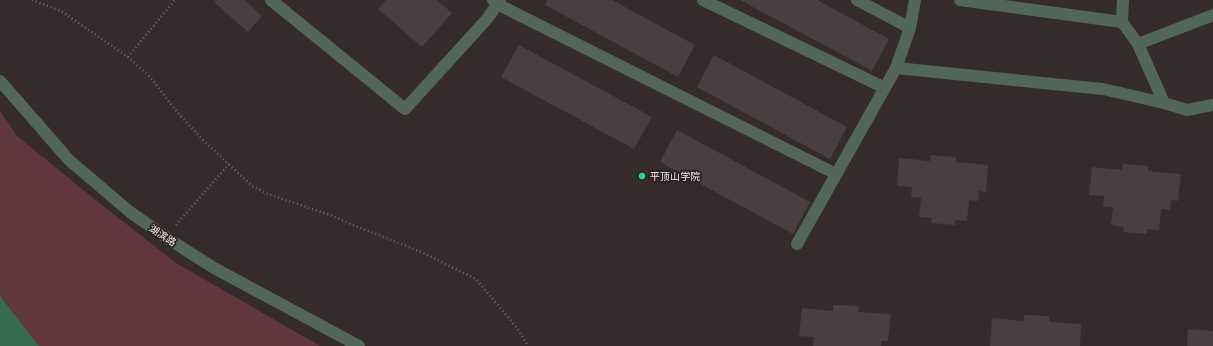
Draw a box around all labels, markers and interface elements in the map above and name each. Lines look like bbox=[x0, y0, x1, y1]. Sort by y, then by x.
place label: 平顶山学院 bbox=[650, 170, 700, 183]
marker: 平顶山学院 bbox=[637, 171, 647, 181]
street label: 湖滨路 bbox=[147, 222, 179, 249]

